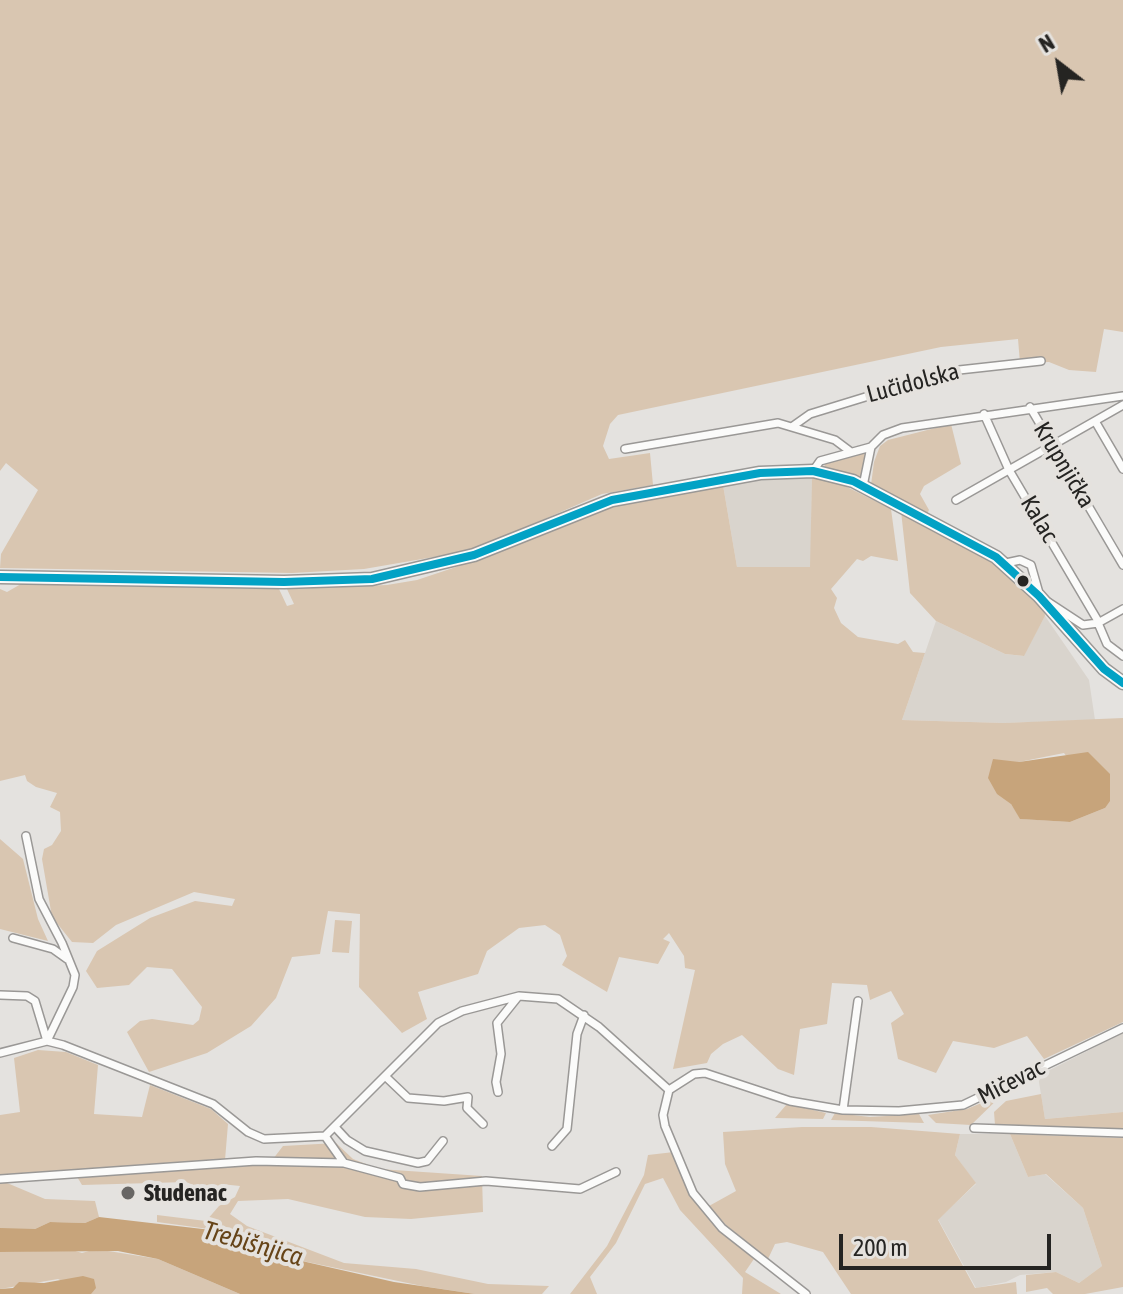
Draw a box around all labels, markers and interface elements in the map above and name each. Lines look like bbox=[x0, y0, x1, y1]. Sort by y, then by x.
north arrow bbox=[1019, 24, 1099, 104]
text: N bbox=[1034, 29, 1059, 58]
street label: Lučidolska bbox=[864, 357, 962, 409]
street label: Krupnjička bbox=[1027, 417, 1101, 513]
street label: Kalac bbox=[1014, 491, 1064, 547]
unlabelled marker bbox=[1015, 573, 1031, 589]
street label: Mičevac bbox=[973, 1053, 1049, 1111]
place label: Studenac bbox=[144, 1179, 227, 1207]
marker: Studenac bbox=[119, 1184, 137, 1202]
water label: Trebišnjica bbox=[200, 1215, 306, 1273]
scale bar bbox=[843, 1218, 1055, 1268]
text: 200 m bbox=[853, 1234, 907, 1261]

